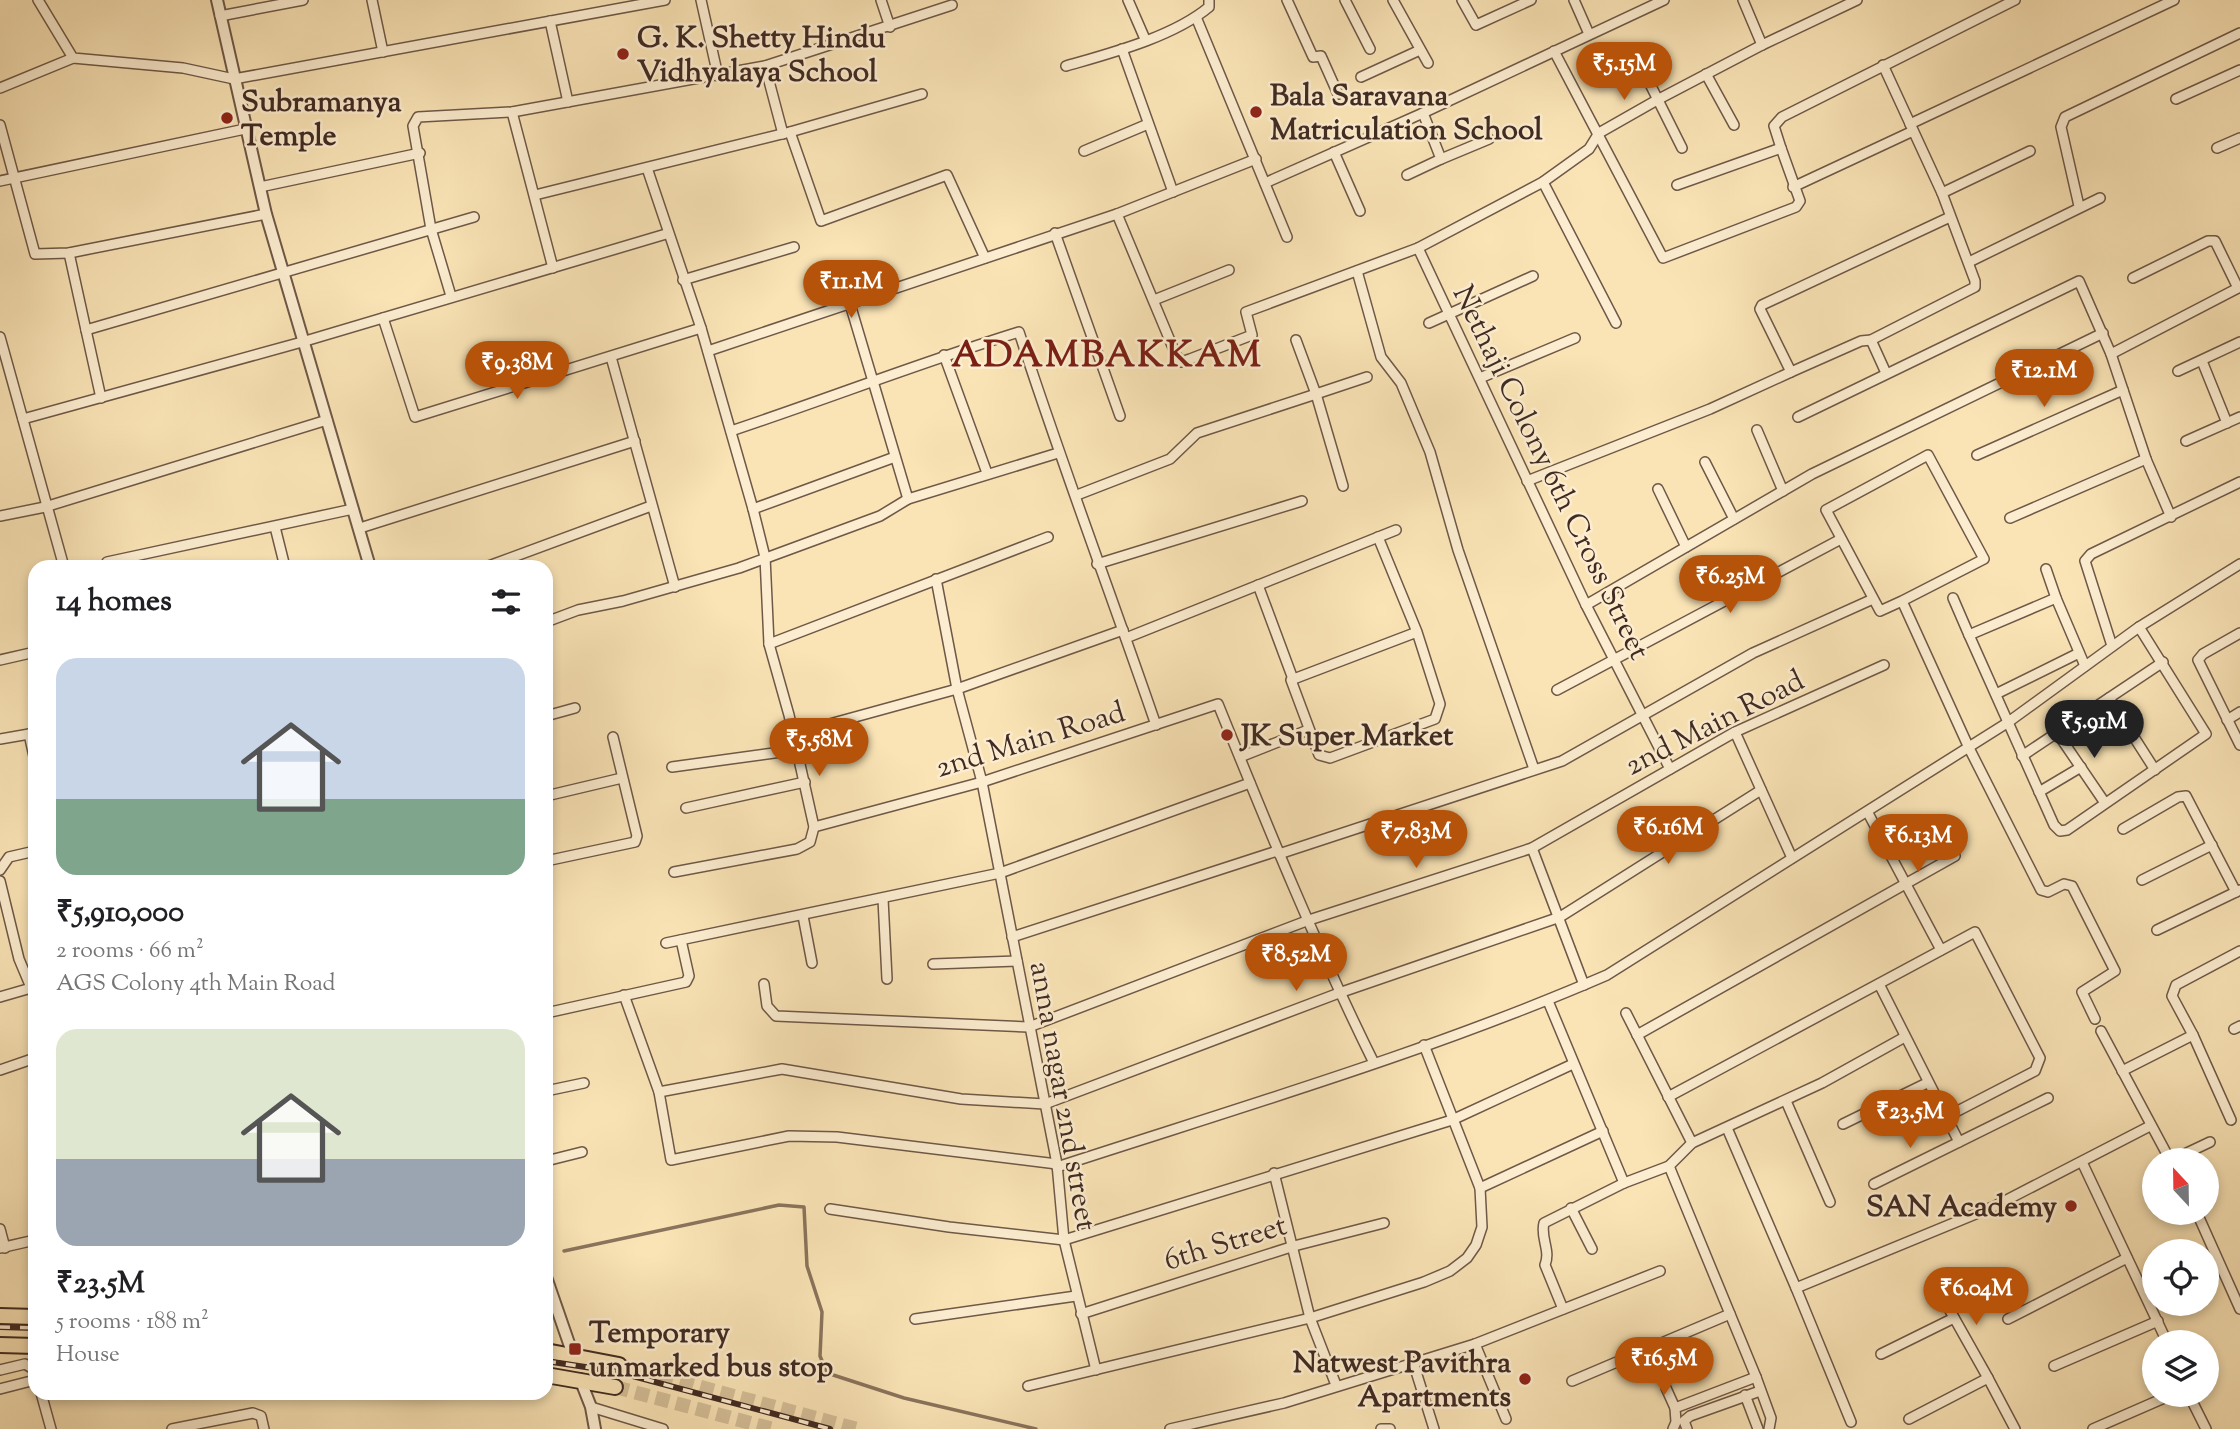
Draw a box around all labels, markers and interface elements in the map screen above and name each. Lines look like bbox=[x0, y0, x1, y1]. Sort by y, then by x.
place label: G. K. Shetty Hindu Vidhyalaya School bbox=[637, 18, 886, 95]
pin: ₹5.15M bbox=[1567, 42, 1681, 102]
marker: G. K. Shetty Hindu Vidhyalaya School bbox=[615, 46, 631, 62]
text: ₹5.15M bbox=[1592, 48, 1656, 81]
place label: Bala Saravana Matriculation School bbox=[1270, 76, 1543, 153]
place label: Subramanya Temple bbox=[241, 82, 402, 159]
marker: Bala Saravana Matriculation School bbox=[1248, 104, 1264, 120]
marker: Subramanya Temple bbox=[219, 110, 235, 126]
pin: ₹11.1M bbox=[794, 260, 908, 320]
text: ₹11.1M bbox=[819, 266, 883, 299]
street label: Nethaji Colony 6th Cross Street bbox=[1440, 278, 1659, 668]
district label: ADAMBAKKAM bbox=[951, 330, 1263, 384]
pin: ₹9.38M bbox=[460, 342, 574, 401]
text: ₹9.38M bbox=[481, 347, 553, 380]
pin: ₹12.1M bbox=[1987, 350, 2101, 409]
text: ₹12.1M bbox=[2011, 355, 2077, 388]
pin: ₹6.25M bbox=[1673, 556, 1787, 615]
text: ₹6.25M bbox=[1695, 561, 1765, 594]
text: 14 homes bbox=[56, 581, 172, 624]
icon: filters bbox=[487, 583, 525, 621]
street label: 2nd Main Road bbox=[1618, 660, 1812, 788]
street label: 2nd Main Road bbox=[931, 692, 1131, 791]
pin: ₹5.91M bbox=[2037, 700, 2151, 760]
icon: home bbox=[228, 704, 354, 830]
text: ₹5.91M bbox=[2061, 706, 2127, 739]
place label: JK Super Market bbox=[1239, 716, 1454, 759]
pin: ₹5.58M bbox=[762, 718, 876, 778]
text: ₹5.58M bbox=[785, 724, 853, 757]
marker: JK Super Market bbox=[1219, 727, 1235, 743]
pin: ₹6.16M bbox=[1611, 806, 1725, 866]
pin: ₹7.83M bbox=[1359, 810, 1473, 870]
text: ₹6.16M bbox=[1633, 812, 1703, 845]
pin: ₹6.13M bbox=[1861, 814, 1975, 874]
text: ₹7.83M bbox=[1380, 816, 1452, 849]
text: ₹6.13M bbox=[1884, 820, 1952, 853]
text: ₹5,910,000 bbox=[56, 892, 184, 935]
pin: ₹8.52M bbox=[1239, 934, 1353, 993]
text: 2 rooms · 66 m² bbox=[56, 935, 204, 968]
text: ₹8.52M bbox=[1261, 939, 1331, 972]
street label: anna nagar 2nd street bbox=[1017, 959, 1106, 1234]
text: AGS Colony 4th Main Road bbox=[56, 968, 336, 1001]
icon: home bbox=[228, 1075, 354, 1201]
pin: ₹23.5M bbox=[1853, 1090, 1967, 1150]
text: ₹23.5M bbox=[1876, 1096, 1944, 1129]
north arrow bbox=[2142, 1148, 2219, 1225]
map controls bbox=[2142, 1148, 2219, 1407]
place label: SAN Academy bbox=[1866, 1187, 2057, 1230]
marker: SAN Academy bbox=[2063, 1198, 2079, 1214]
street label: 6th Street bbox=[1159, 1205, 1292, 1283]
button: locate bbox=[2142, 1239, 2219, 1316]
text: ₹23.5M bbox=[56, 1263, 145, 1306]
pin: ₹6.04M bbox=[1919, 1268, 2033, 1327]
text: ₹6.04M bbox=[1939, 1273, 2013, 1306]
text: 5 rooms · 188 m² bbox=[56, 1306, 209, 1339]
place label: Temporary unmarked bus stop bbox=[589, 1313, 833, 1390]
button: layers bbox=[2142, 1330, 2219, 1407]
pin: ₹16.5M bbox=[1607, 1338, 1721, 1397]
text: House bbox=[56, 1339, 120, 1372]
marker: Temporary unmarked bus stop bbox=[567, 1341, 583, 1357]
place label: Natwest Pavithra Apartments bbox=[1293, 1343, 1511, 1420]
text: ₹16.5M bbox=[1631, 1343, 1697, 1376]
marker: Natwest Pavithra Apartments bbox=[1517, 1371, 1533, 1387]

